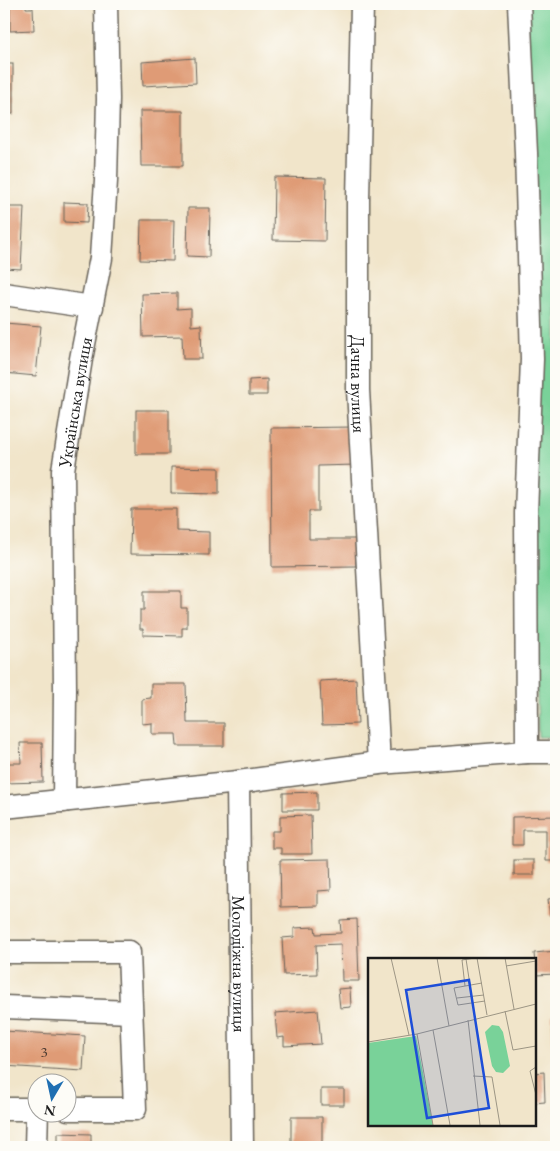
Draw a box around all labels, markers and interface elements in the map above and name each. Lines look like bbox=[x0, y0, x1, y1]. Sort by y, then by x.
street label: Українська вулиця bbox=[52, 335, 97, 470]
street label: Дачна вулиця bbox=[347, 335, 372, 434]
street label: Молодіжна вулиця bbox=[228, 895, 252, 1033]
inset map bbox=[368, 958, 535, 1126]
house number: 3 bbox=[40, 1042, 48, 1061]
north arrow bbox=[28, 1074, 78, 1124]
text: N bbox=[42, 1101, 57, 1121]

